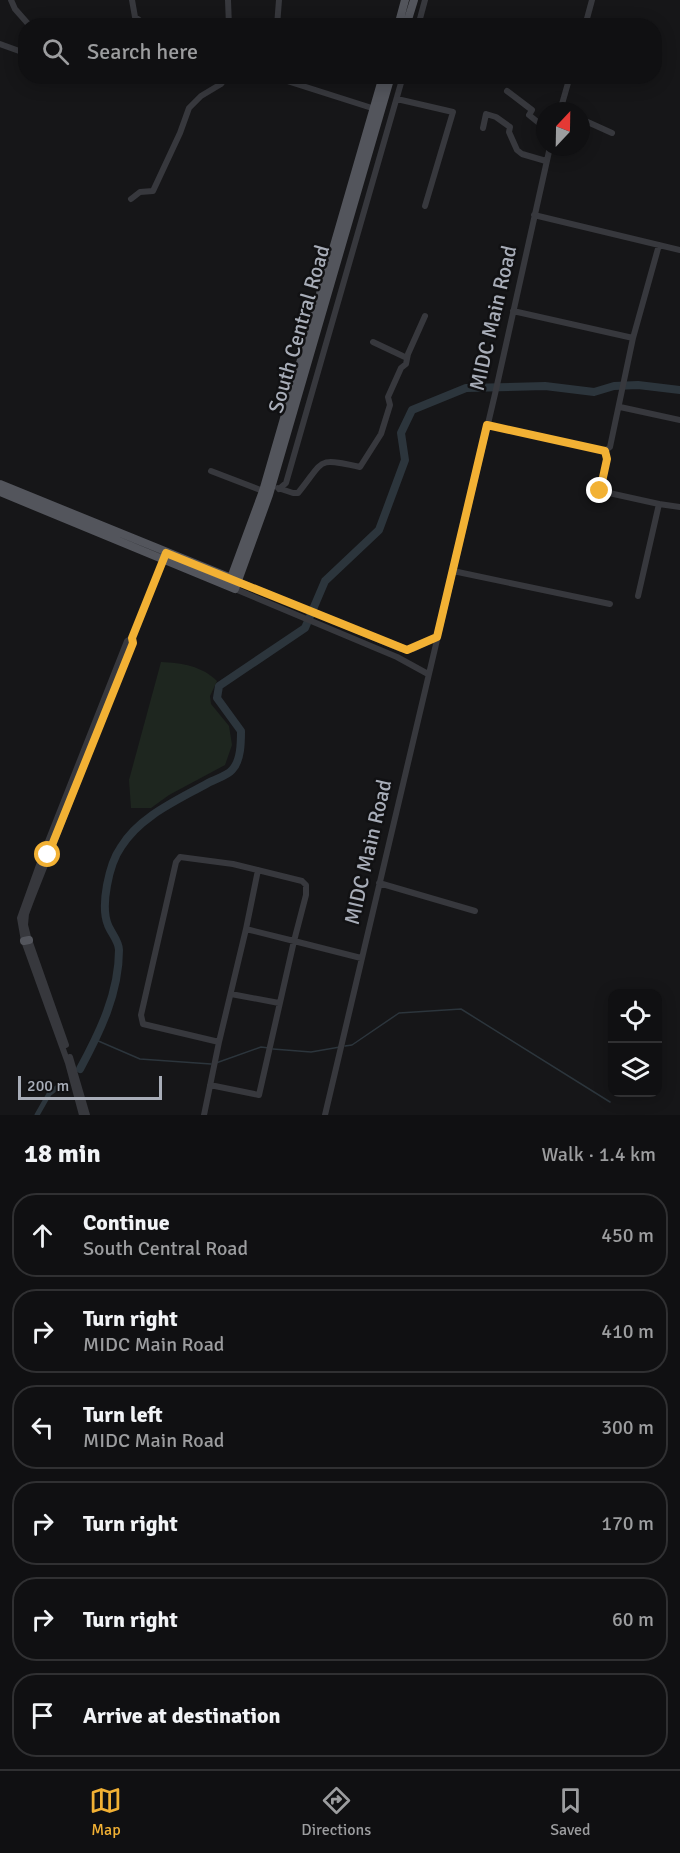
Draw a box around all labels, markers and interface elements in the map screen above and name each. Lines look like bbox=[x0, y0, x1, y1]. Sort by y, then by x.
search box bbox=[18, 18, 662, 84]
icon: search bbox=[39, 35, 72, 68]
text: Search here bbox=[87, 38, 198, 65]
north arrow bbox=[536, 102, 590, 156]
street label: South Central Road bbox=[263, 242, 335, 416]
street label: MIDC Main Road bbox=[464, 243, 522, 393]
route end bbox=[586, 477, 612, 503]
street label: MIDC Main Road bbox=[339, 777, 397, 927]
route start bbox=[34, 841, 60, 867]
map controls bbox=[608, 989, 662, 1097]
button: locate bbox=[608, 989, 662, 1043]
button: layers bbox=[608, 1043, 662, 1097]
scale bar bbox=[18, 1073, 162, 1100]
text: 200 m bbox=[27, 1076, 69, 1096]
text: 18 min bbox=[24, 1138, 101, 1170]
text: Walk · 1.4 km bbox=[542, 1142, 656, 1167]
text: Continue bbox=[83, 1209, 170, 1236]
icon: ahead bbox=[26, 1219, 59, 1252]
text: 450 m bbox=[601, 1223, 654, 1248]
text: South Central Road bbox=[83, 1236, 248, 1261]
text: Turn right bbox=[83, 1305, 178, 1332]
icon: right bbox=[26, 1315, 59, 1348]
text: 410 m bbox=[601, 1319, 654, 1344]
text: MIDC Main Road bbox=[83, 1332, 224, 1357]
text: Turn left bbox=[83, 1401, 163, 1428]
icon: left bbox=[26, 1411, 59, 1444]
text: 300 m bbox=[601, 1415, 654, 1440]
text: MIDC Main Road bbox=[83, 1428, 224, 1453]
icon: right bbox=[26, 1507, 59, 1540]
text: Turn right bbox=[83, 1510, 178, 1537]
text: 170 m bbox=[601, 1511, 654, 1536]
icon: right bbox=[26, 1603, 59, 1636]
text: Turn right bbox=[83, 1606, 178, 1633]
text: 60 m bbox=[612, 1607, 654, 1632]
icon: arrive bbox=[26, 1699, 59, 1732]
text: Arrive at destination bbox=[83, 1702, 280, 1729]
tab: Map bbox=[89, 1784, 122, 1840]
tab: Directions bbox=[301, 1784, 371, 1840]
tab: Saved bbox=[550, 1784, 591, 1840]

